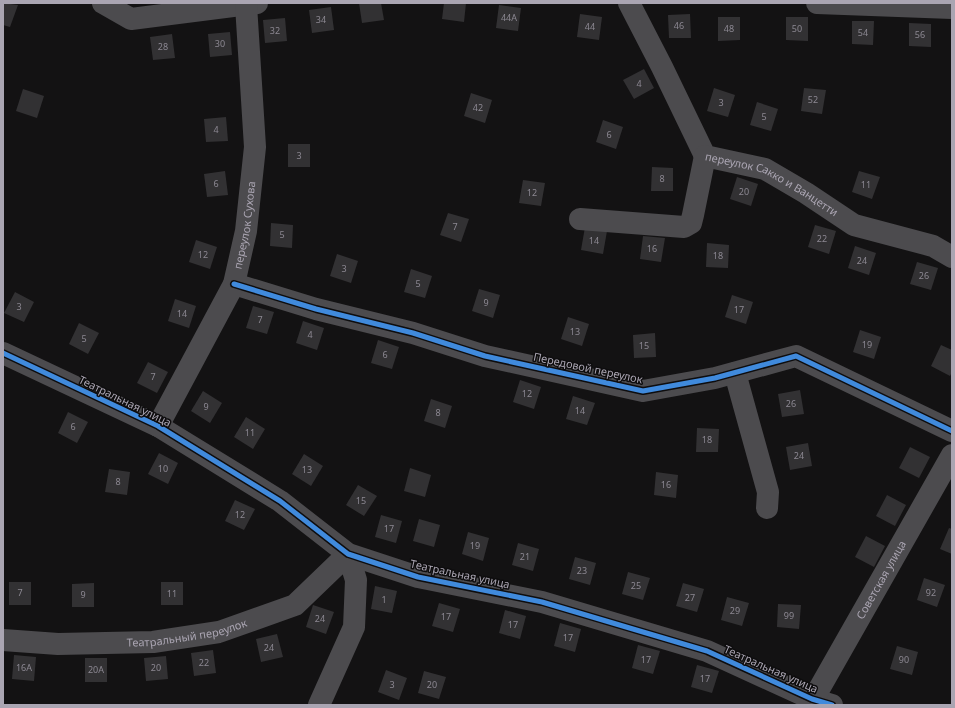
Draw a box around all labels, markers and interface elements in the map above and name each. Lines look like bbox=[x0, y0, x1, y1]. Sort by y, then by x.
house number: 44А bbox=[501, 11, 517, 24]
house number: 34 bbox=[316, 13, 326, 26]
house number: 46 bbox=[674, 19, 684, 32]
house number: 44 bbox=[585, 20, 595, 33]
house number: 48 bbox=[724, 22, 734, 35]
house number: 50 bbox=[792, 22, 802, 35]
house number: 32 bbox=[270, 24, 280, 37]
house number: 54 bbox=[858, 26, 868, 39]
house number: 56 bbox=[915, 28, 925, 41]
house number: 30 bbox=[215, 37, 225, 50]
house number: 28 bbox=[158, 40, 168, 53]
house number: 4 bbox=[636, 77, 642, 90]
house number: 52 bbox=[808, 93, 818, 106]
house number: 3 bbox=[718, 96, 724, 109]
house number: 42 bbox=[473, 101, 483, 114]
house number: 5 bbox=[761, 110, 767, 123]
house number: 4 bbox=[213, 123, 219, 136]
house number: 6 bbox=[606, 128, 612, 141]
street label: переулок Сакко и Ванцетти bbox=[704, 148, 841, 219]
house number: 3 bbox=[296, 149, 302, 162]
house number: 8 bbox=[659, 172, 665, 185]
house number: 6 bbox=[213, 177, 219, 190]
house number: 11 bbox=[861, 178, 871, 191]
street label: переулок Сухова bbox=[230, 180, 258, 270]
house number: 20 bbox=[739, 185, 749, 198]
house number: 12 bbox=[527, 186, 537, 199]
house number: 7 bbox=[452, 220, 458, 233]
house number: 5 bbox=[279, 228, 285, 241]
house number: 22 bbox=[817, 232, 827, 245]
house number: 14 bbox=[589, 234, 599, 247]
house number: 16 bbox=[647, 242, 657, 255]
house number: 12 bbox=[198, 248, 208, 261]
house number: 18 bbox=[713, 249, 723, 262]
house number: 24 bbox=[857, 254, 867, 267]
house number: 3 bbox=[341, 262, 347, 275]
house number: 26 bbox=[919, 269, 929, 282]
house number: 5 bbox=[415, 277, 421, 290]
house number: 9 bbox=[483, 296, 489, 309]
house number: 3 bbox=[16, 300, 22, 313]
house number: 17 bbox=[734, 303, 744, 316]
house number: 14 bbox=[177, 307, 187, 320]
house number: 7 bbox=[257, 313, 263, 326]
house number: 13 bbox=[570, 325, 580, 338]
house number: 4 bbox=[307, 328, 313, 341]
house number: 5 bbox=[81, 332, 87, 345]
house number: 19 bbox=[862, 338, 872, 351]
house number: 15 bbox=[639, 339, 649, 352]
house number: 6 bbox=[382, 348, 388, 361]
street label: Передовой переулок bbox=[532, 349, 644, 386]
house number: 7 bbox=[150, 370, 156, 383]
street label: Театральная улица bbox=[76, 372, 174, 430]
house number: 12 bbox=[522, 387, 532, 400]
house number: 26 bbox=[786, 397, 796, 410]
house number: 9 bbox=[203, 400, 209, 413]
house number: 14 bbox=[575, 404, 585, 417]
house number: 8 bbox=[435, 406, 441, 419]
house number: 6 bbox=[70, 420, 76, 433]
house number: 11 bbox=[245, 426, 255, 439]
house number: 18 bbox=[702, 433, 712, 446]
house number: 24 bbox=[794, 449, 804, 462]
house number: 10 bbox=[158, 462, 168, 475]
house number: 13 bbox=[302, 463, 312, 476]
house number: 8 bbox=[115, 475, 121, 488]
house number: 16 bbox=[661, 478, 671, 491]
house number: 15 bbox=[356, 494, 366, 507]
house number: 12 bbox=[235, 508, 245, 521]
house number: 17 bbox=[384, 522, 394, 535]
street label: Советская улица bbox=[852, 537, 909, 622]
house number: 19 bbox=[470, 539, 480, 552]
house number: 21 bbox=[520, 550, 530, 563]
street label: Театральная улица bbox=[409, 556, 511, 591]
house number: 23 bbox=[577, 564, 587, 577]
house number: 25 bbox=[631, 579, 641, 592]
house number: 7 bbox=[17, 586, 23, 599]
house number: 92 bbox=[926, 586, 936, 599]
house number: 11 bbox=[167, 587, 177, 600]
house number: 9 bbox=[80, 588, 86, 601]
house number: 27 bbox=[685, 591, 695, 604]
house number: 1 bbox=[381, 593, 387, 606]
house number: 29 bbox=[730, 604, 740, 617]
house number: 99 bbox=[784, 609, 794, 622]
house number: 17 bbox=[441, 610, 451, 623]
house number: 24 bbox=[315, 612, 325, 625]
street label: Театральный переулок bbox=[127, 615, 249, 650]
house number: 17 bbox=[508, 618, 518, 631]
house number: 17 bbox=[563, 631, 573, 644]
house number: 24 bbox=[264, 641, 274, 654]
street label: Театральная улица bbox=[722, 641, 821, 696]
house number: 17 bbox=[641, 653, 651, 666]
house number: 90 bbox=[899, 653, 909, 666]
house number: 22 bbox=[199, 656, 209, 669]
house number: 16А bbox=[16, 661, 32, 674]
house number: 20 bbox=[151, 661, 161, 674]
house number: 20А bbox=[88, 663, 104, 676]
house number: 17 bbox=[700, 672, 710, 685]
house number: 3 bbox=[389, 678, 395, 691]
house number: 20 bbox=[427, 678, 437, 691]

